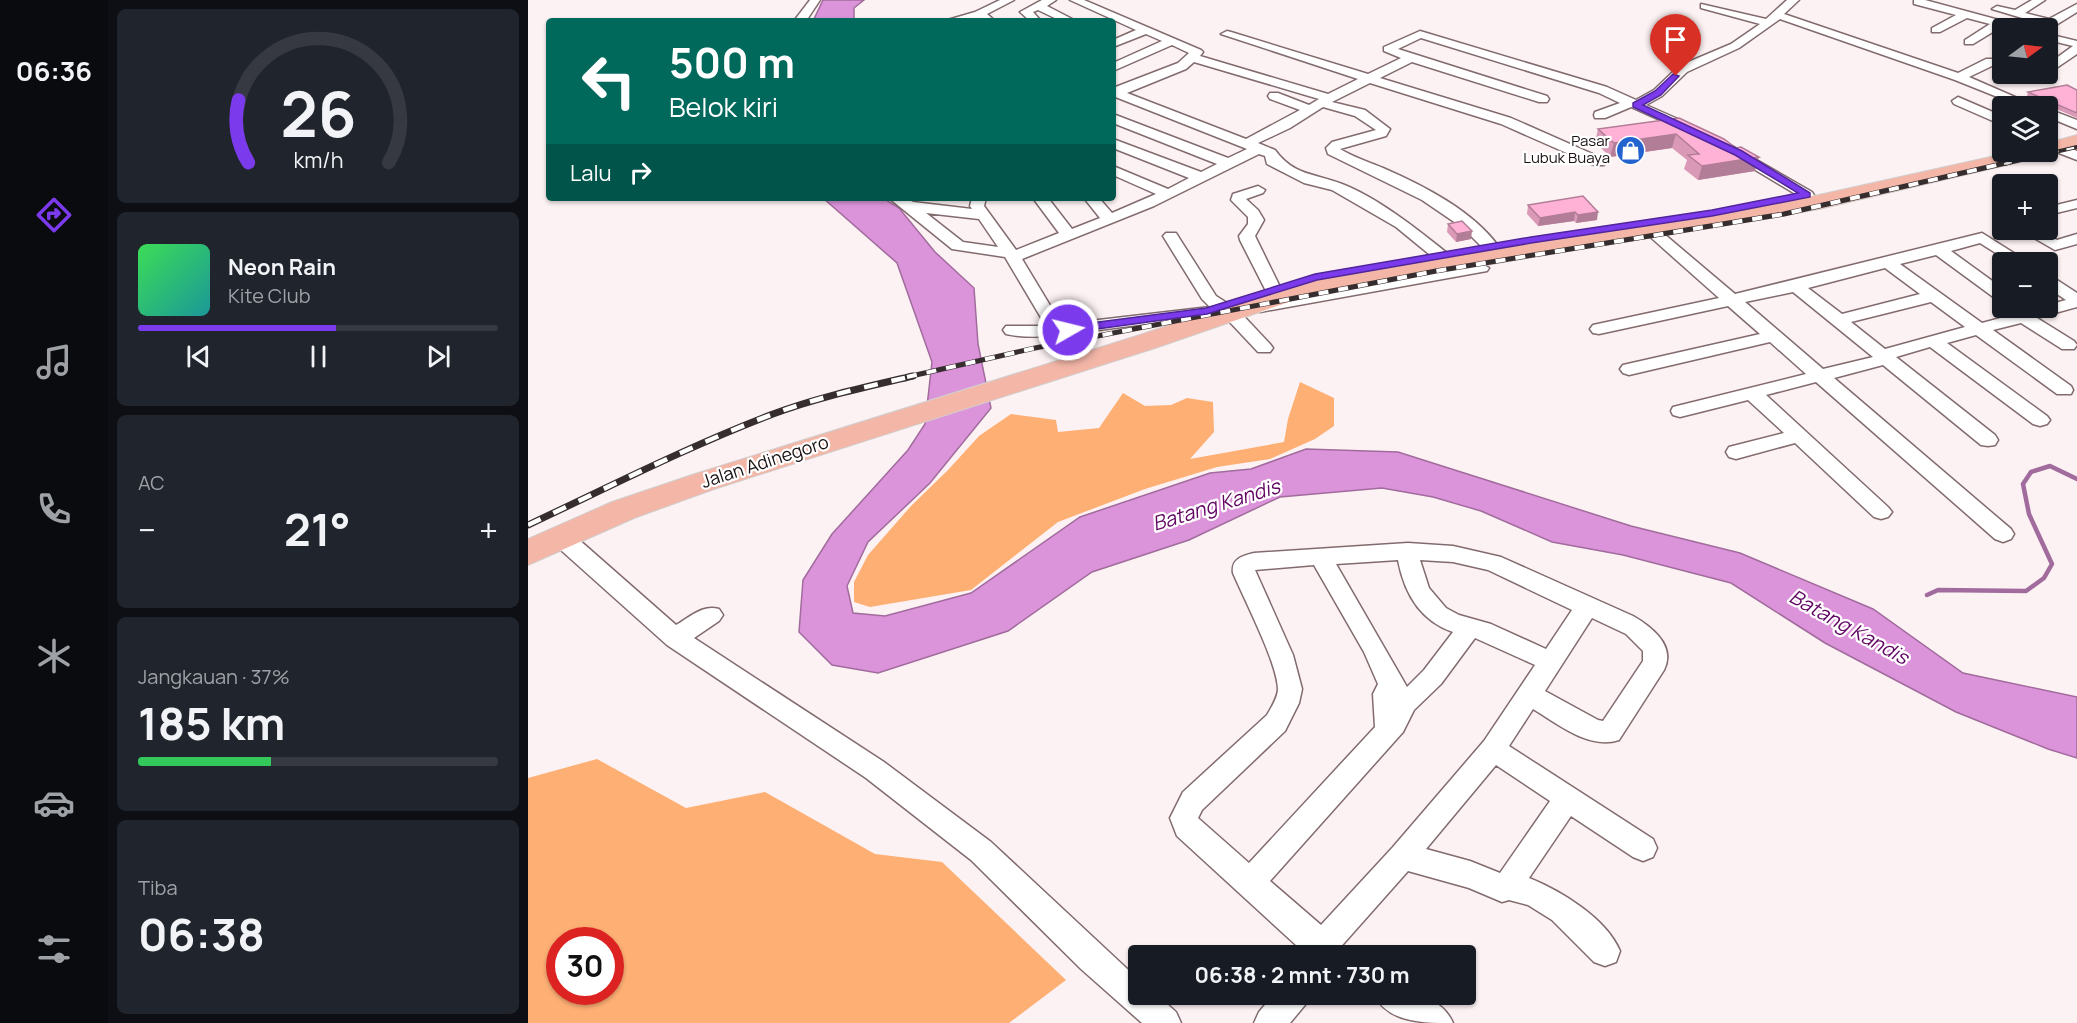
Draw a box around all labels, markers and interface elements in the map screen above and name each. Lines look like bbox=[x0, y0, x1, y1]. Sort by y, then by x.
pin bbox=[1650, 14, 1701, 76]
north arrow bbox=[1992, 18, 2058, 84]
map controls bbox=[1992, 18, 2058, 318]
icon: arrive bbox=[1659, 23, 1692, 56]
text: 500 m bbox=[669, 33, 795, 91]
icon: left bbox=[570, 42, 648, 120]
text: 06:36 bbox=[16, 52, 92, 89]
text: 26 bbox=[280, 70, 356, 156]
text: Belok kiri bbox=[669, 88, 778, 125]
button: layers bbox=[1992, 96, 2058, 162]
place label: Pasar Lubuk Buaya bbox=[1523, 130, 1611, 168]
shop icon: Pasar Lubuk Buaya bbox=[1615, 134, 1647, 166]
text: km/h bbox=[293, 145, 343, 174]
icon: right bbox=[624, 156, 657, 189]
text: Lalu bbox=[570, 158, 612, 188]
button: + bbox=[1992, 174, 2058, 240]
icon: directions bbox=[33, 194, 75, 236]
text: Neon Rain bbox=[228, 252, 336, 282]
button: − bbox=[1992, 252, 2058, 318]
text: Kite Club bbox=[228, 282, 311, 309]
position arrow bbox=[1036, 298, 1100, 362]
icon: previous bbox=[182, 340, 215, 373]
icon: pause bbox=[302, 340, 335, 373]
icon: next bbox=[422, 340, 455, 373]
icon: music bbox=[33, 341, 75, 383]
street label: Jalan Adinegoro bbox=[698, 429, 831, 493]
text: AC bbox=[138, 469, 165, 496]
water label: Batang Kandis bbox=[1149, 472, 1284, 537]
icon: phone bbox=[33, 488, 75, 530]
text: 21° bbox=[284, 498, 351, 560]
text: − bbox=[138, 507, 156, 552]
text: + bbox=[479, 507, 498, 552]
water label: Batang Kandis bbox=[1785, 583, 1915, 671]
icon: climate bbox=[33, 635, 75, 677]
text: Jangkauan · 37% bbox=[138, 663, 290, 690]
text: 185 km bbox=[138, 692, 285, 754]
icon: car bbox=[33, 782, 75, 824]
text: Tiba bbox=[138, 874, 178, 901]
text: 06:38 bbox=[138, 903, 265, 965]
speed limit sign: 30 bbox=[546, 927, 624, 1005]
icon: filters bbox=[33, 928, 75, 970]
text: 06:38 · 2 mnt · 730 m bbox=[1194, 960, 1410, 990]

